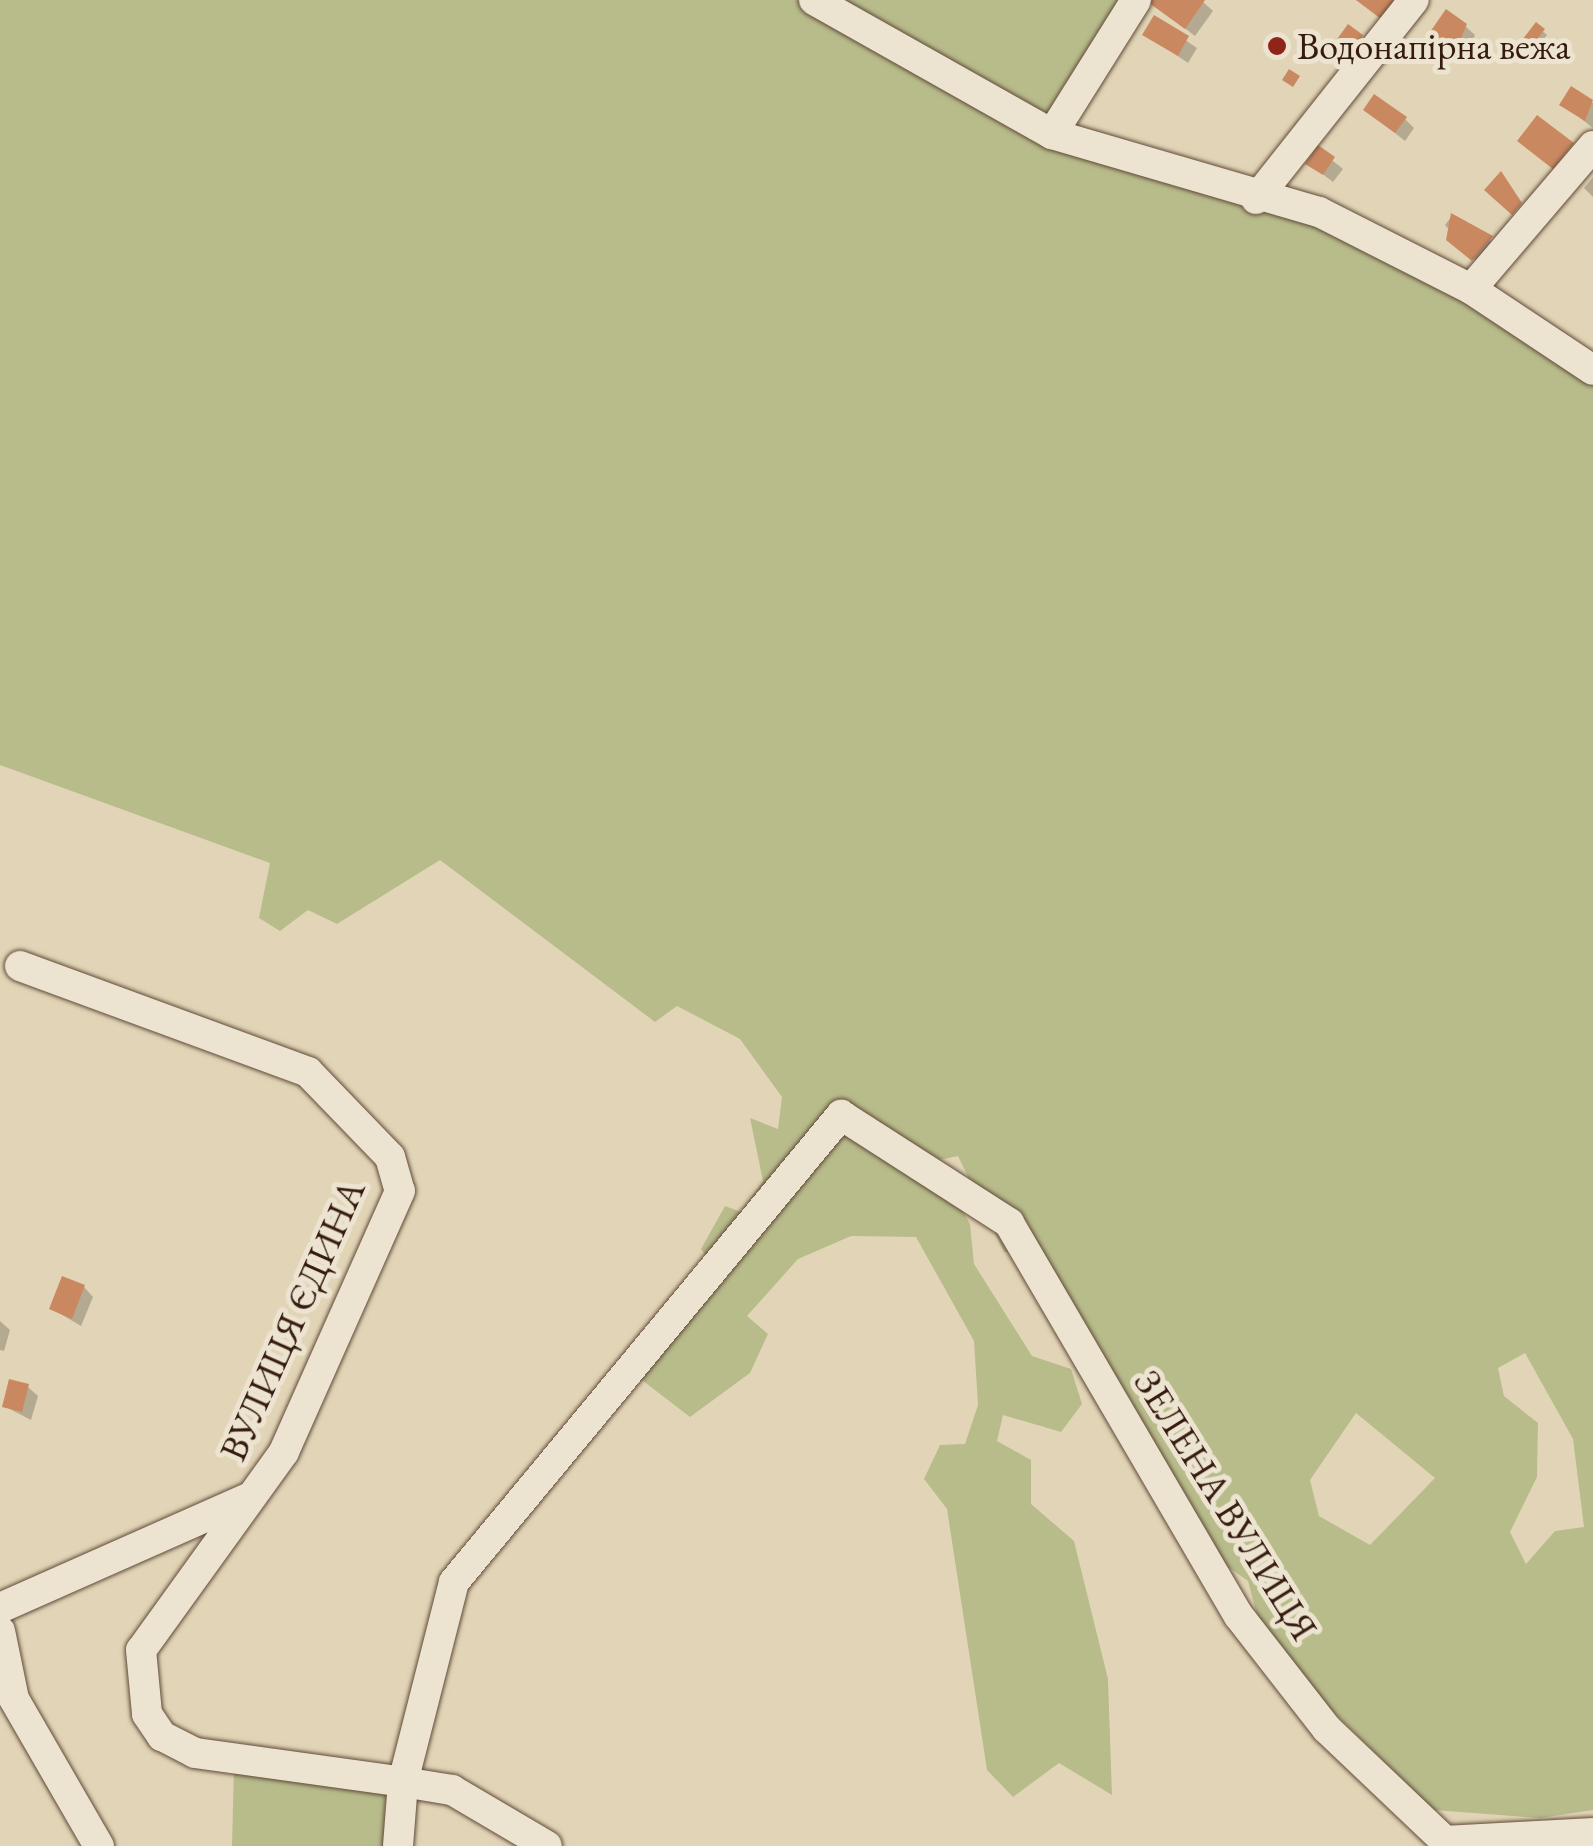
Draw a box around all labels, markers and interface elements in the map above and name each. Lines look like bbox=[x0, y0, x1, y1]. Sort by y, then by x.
place label: Водонапірна вежа bbox=[1297, 23, 1571, 69]
marker: Водонапірна вежа bbox=[1266, 35, 1288, 57]
street label: ВУЛИЦЯ ЄДИНА bbox=[210, 1173, 374, 1467]
street label: ЗЕЛЕНА ВУЛИЦЯ bbox=[1125, 1362, 1327, 1648]

